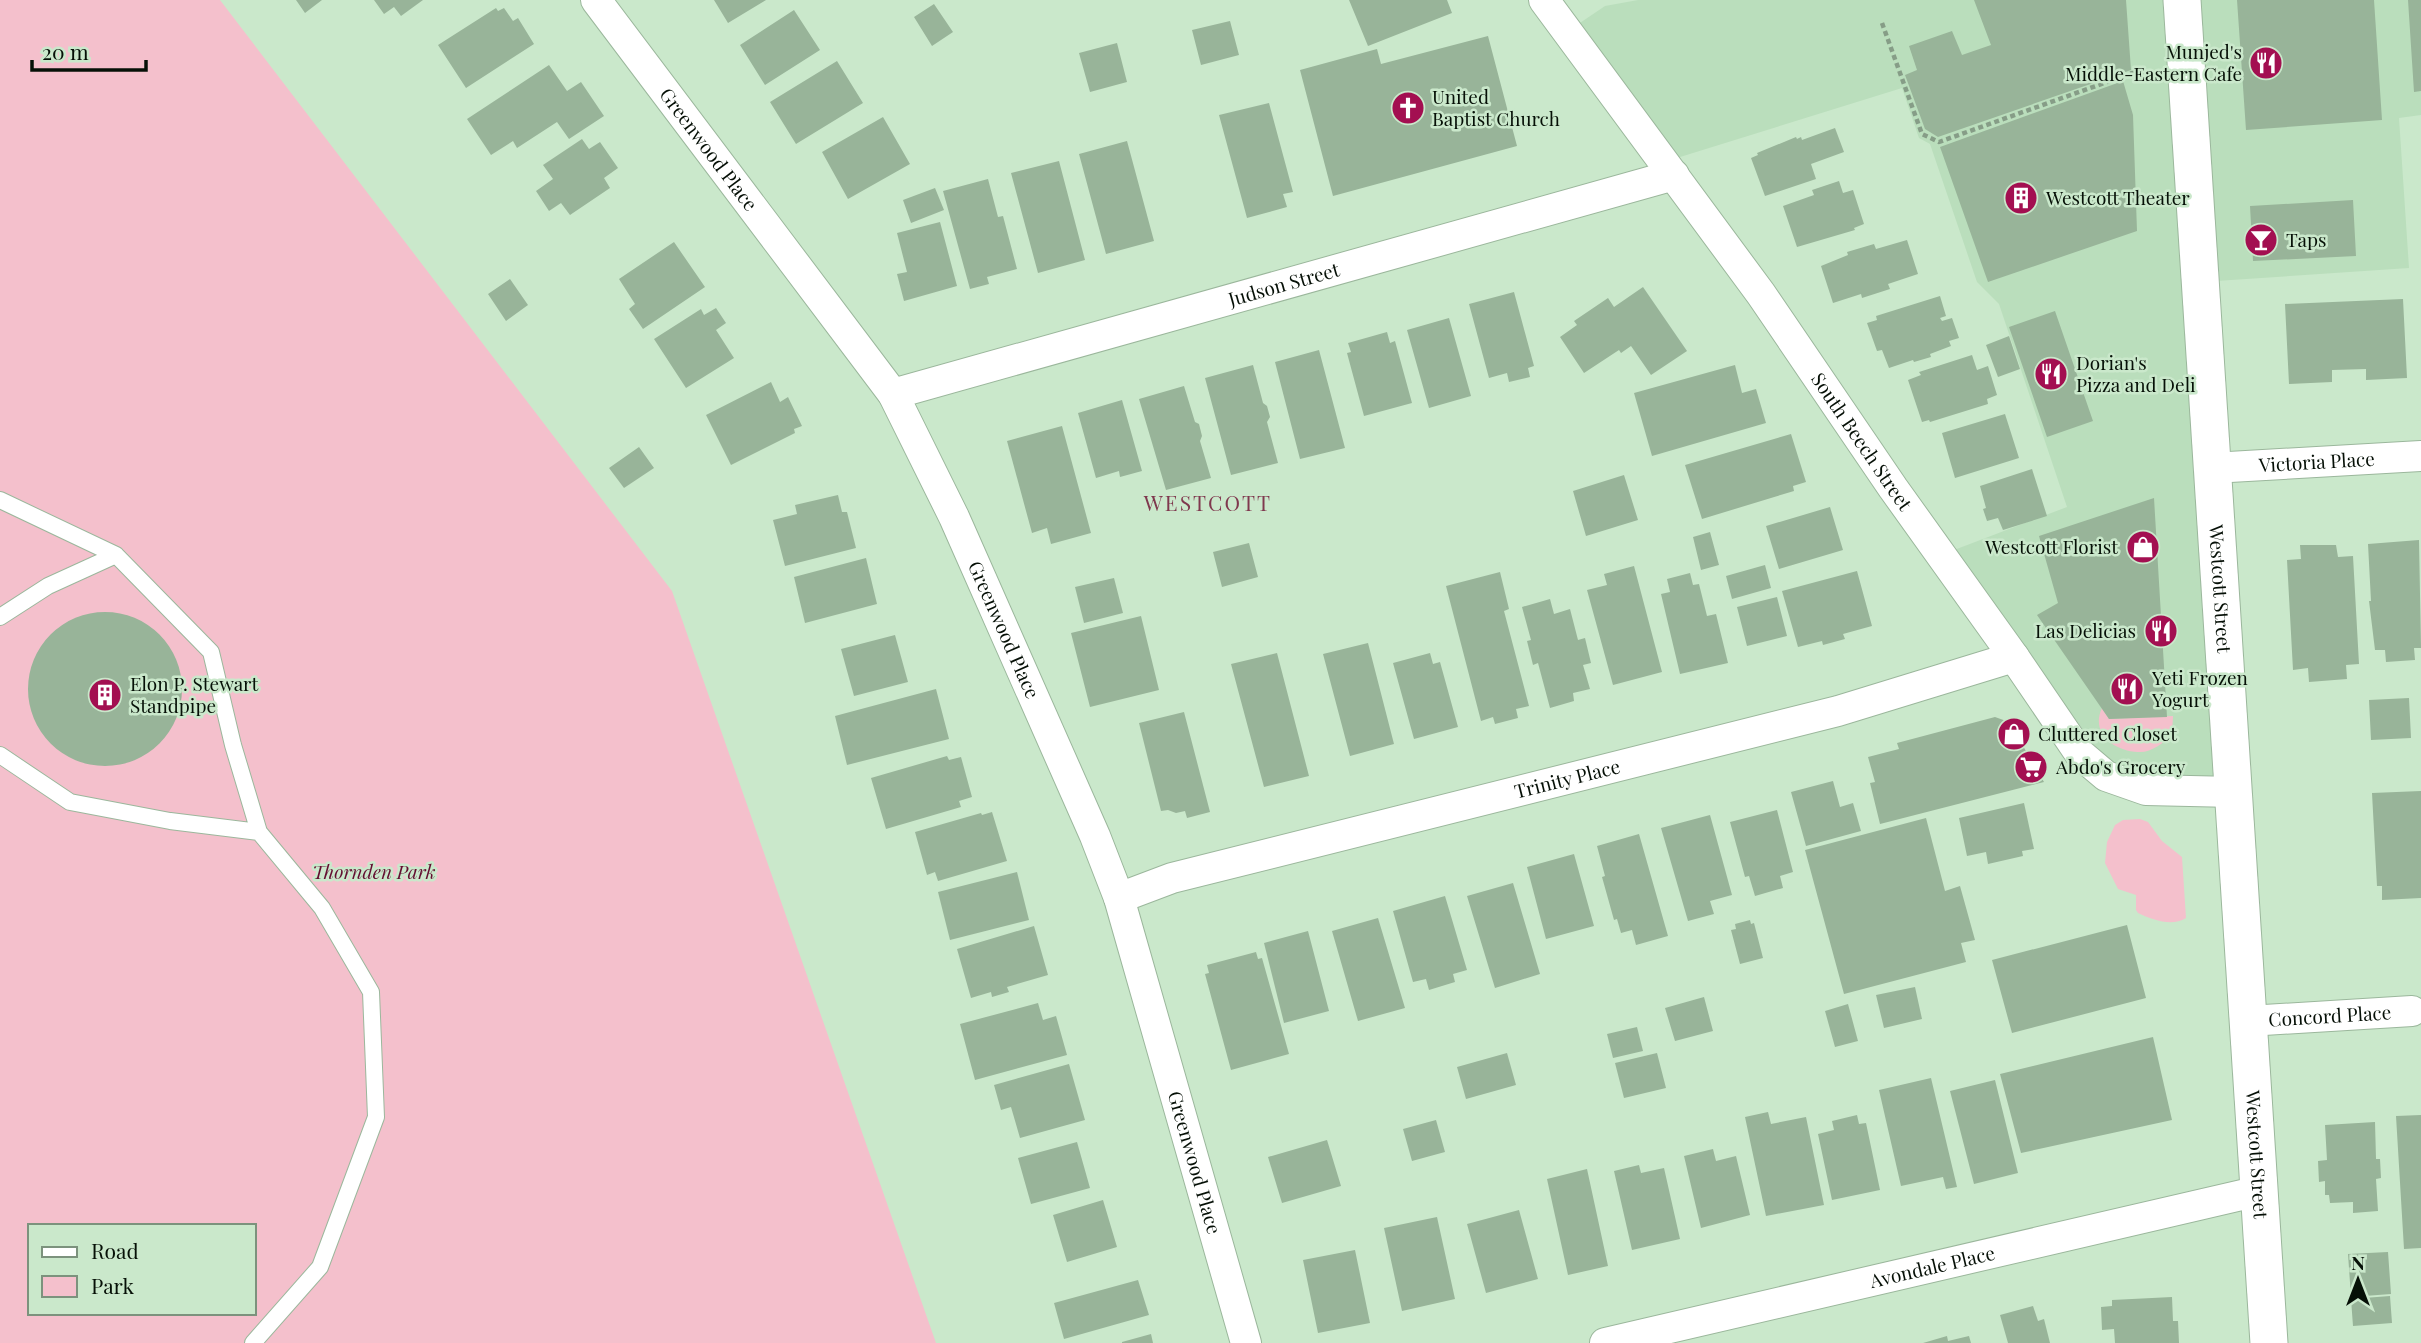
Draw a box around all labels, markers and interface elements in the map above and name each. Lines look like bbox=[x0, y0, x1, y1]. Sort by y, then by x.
scale bar bbox=[32, 28, 145, 72]
text: 20 m bbox=[42, 37, 89, 65]
place label: Munjed's Middle-Eastern Cafe bbox=[2065, 38, 2242, 86]
restaurant icon: Munjed's Middle-Eastern Cafe bbox=[2247, 44, 2285, 82]
street label: Greenwood Place bbox=[655, 82, 764, 216]
place label: United Baptist Church bbox=[1432, 83, 1560, 131]
church icon: United Baptist Church bbox=[1389, 89, 1427, 127]
building icon: Westcott Theater bbox=[2002, 179, 2040, 217]
place label: Westcott Theater bbox=[2045, 184, 2190, 210]
bar icon: Taps bbox=[2242, 221, 2280, 259]
place label: Taps bbox=[2286, 226, 2327, 252]
street label: Judson Street bbox=[1224, 255, 1342, 312]
place label: Dorian's Pizza and Deli bbox=[2076, 349, 2196, 397]
restaurant icon: Dorian's Pizza and Deli bbox=[2032, 355, 2070, 393]
street label: South Beech Street bbox=[1806, 367, 1919, 515]
street label: Victoria Place bbox=[2257, 445, 2375, 477]
district label: WESTCOTT bbox=[1143, 488, 1272, 516]
street label: Westcott Street bbox=[2204, 523, 2238, 654]
shop icon: Westcott Florist bbox=[2124, 528, 2162, 566]
place label: Westcott Florist bbox=[1984, 533, 2118, 559]
street label: Greenwood Place bbox=[963, 557, 1047, 702]
restaurant icon: Las Delicias bbox=[2142, 612, 2180, 650]
place label: Las Delicias bbox=[2035, 617, 2136, 643]
place label: Yeti Frozen Yogurt bbox=[2151, 664, 2249, 712]
place label: Elon P. Stewart Standpipe bbox=[130, 670, 259, 718]
restaurant icon: Yeti Frozen Yogurt bbox=[2108, 670, 2146, 708]
building icon: Elon P. Stewart Standpipe bbox=[86, 676, 124, 714]
shop icon: Cluttered Closet bbox=[1995, 715, 2033, 753]
place label: Cluttered Closet bbox=[2038, 720, 2177, 746]
supermarket icon: Abdo's Grocery bbox=[2012, 748, 2050, 786]
street label: Trinity Place bbox=[1511, 752, 1622, 804]
place label: Abdo's Grocery bbox=[2055, 753, 2186, 779]
park label: Thornden Park bbox=[312, 858, 436, 884]
street label: Concord Place bbox=[2268, 998, 2392, 1032]
street label: Greenwood Place bbox=[1163, 1088, 1228, 1237]
street label: Westcott Street bbox=[2241, 1089, 2275, 1220]
legend bbox=[28, 1224, 256, 1315]
text: Road bbox=[91, 1236, 139, 1264]
street label: Avondale Place bbox=[1866, 1239, 1997, 1293]
north arrow bbox=[2323, 1245, 2393, 1315]
text: N bbox=[2351, 1249, 2365, 1275]
text: Park bbox=[91, 1271, 135, 1299]

